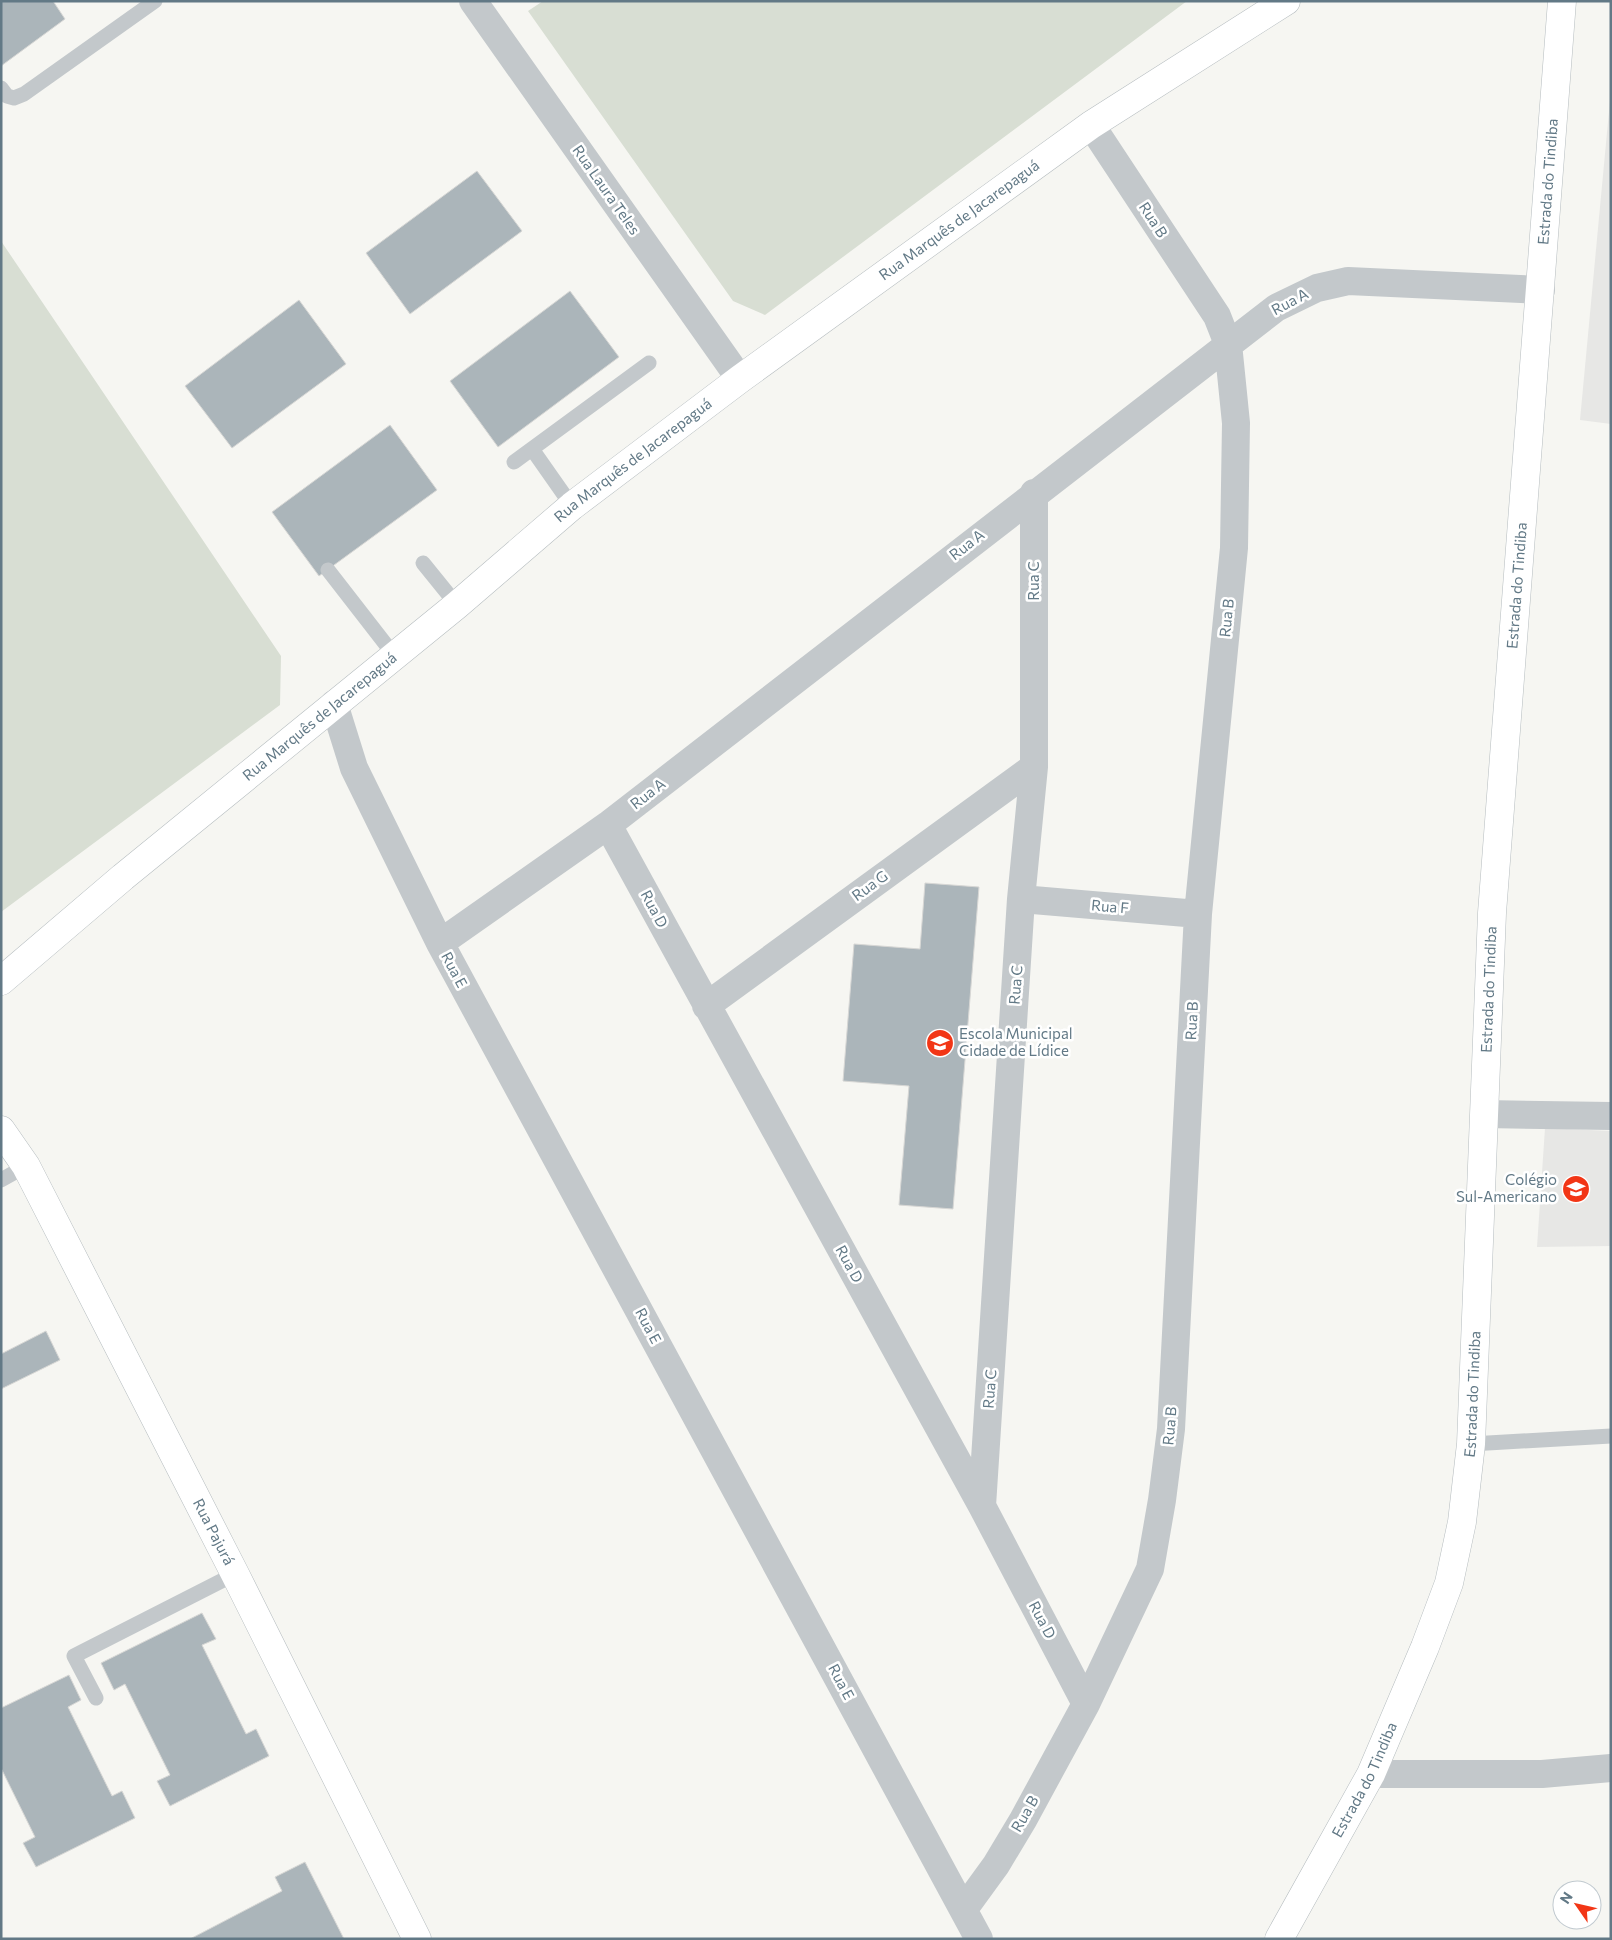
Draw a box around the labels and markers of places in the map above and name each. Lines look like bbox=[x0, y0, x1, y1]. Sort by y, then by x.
place label: Escola Municipal Cidade de Lídice bbox=[959, 1024, 1073, 1059]
school or university icon: Escola Municipal Cidade de Lídice bbox=[925, 1028, 955, 1058]
place label: Colégio Sul-Americano bbox=[1456, 1170, 1557, 1205]
school or university icon: Colégio Sul-Americano bbox=[1561, 1174, 1591, 1204]

